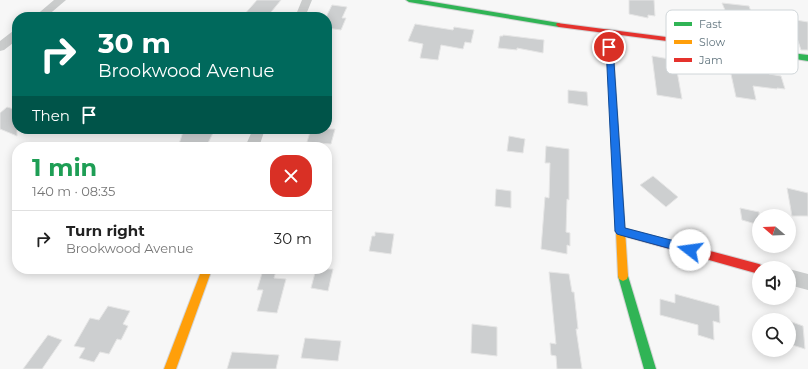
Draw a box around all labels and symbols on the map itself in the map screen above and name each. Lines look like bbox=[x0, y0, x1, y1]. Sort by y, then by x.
legend bbox=[666, 10, 798, 74]
text: Fast bbox=[699, 17, 723, 31]
pin bbox=[592, 30, 626, 64]
text: Slow bbox=[699, 35, 725, 49]
text: Jam bbox=[698, 53, 723, 67]
north arrow bbox=[752, 209, 796, 253]
position arrow bbox=[669, 229, 711, 271]

